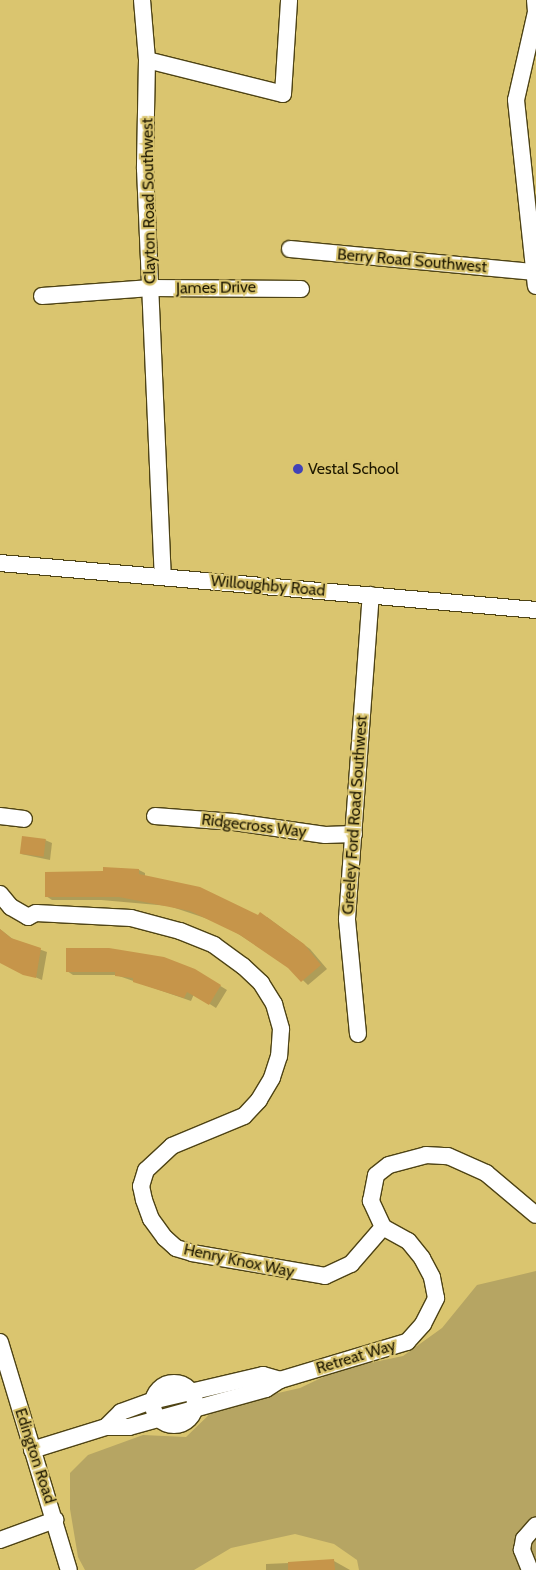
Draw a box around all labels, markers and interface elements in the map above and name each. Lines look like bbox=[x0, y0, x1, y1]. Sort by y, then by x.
street label: Clayton Road Southwest bbox=[138, 118, 160, 284]
street label: Berry Road Southwest bbox=[336, 245, 488, 277]
street label: James Drive bbox=[176, 278, 256, 298]
place label: Vestal School bbox=[308, 459, 399, 479]
marker: Vestal School bbox=[292, 463, 304, 475]
street label: Willoughby Road bbox=[210, 571, 326, 601]
street label: Greeley Ford Road Southwest bbox=[338, 715, 372, 915]
street label: Ridgecross Way bbox=[200, 810, 308, 842]
street label: Henry Knox Way bbox=[182, 1240, 296, 1282]
street label: Retreat Way bbox=[314, 1336, 398, 1378]
street label: Edington Road bbox=[11, 1406, 59, 1506]

